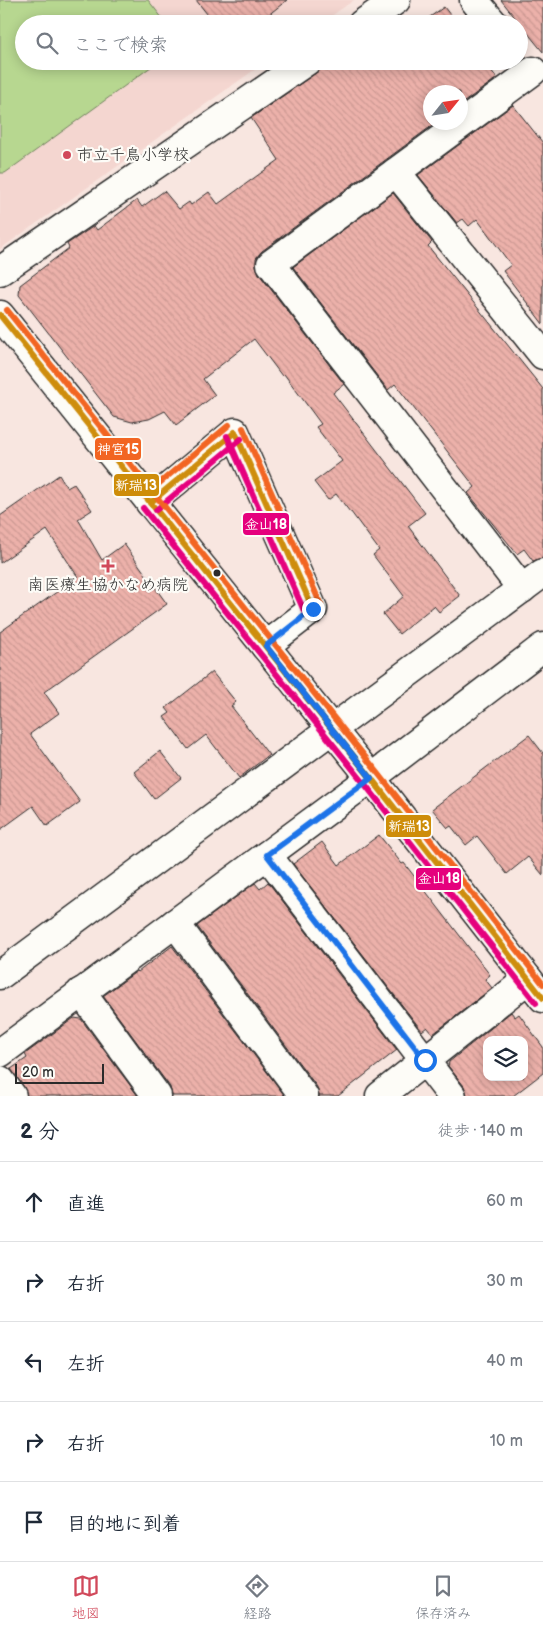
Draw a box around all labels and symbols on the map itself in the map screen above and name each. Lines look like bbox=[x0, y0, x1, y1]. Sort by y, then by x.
north arrow bbox=[423, 85, 468, 130]
place label: 市立千鳥小学校 bbox=[77, 146, 189, 165]
marker: 市立千鳥小学校 bbox=[61, 149, 73, 161]
line badge: 神宮15 bbox=[94, 437, 142, 461]
text: 神宮15 bbox=[97, 441, 139, 458]
line badge: 新瑞13 bbox=[113, 473, 160, 497]
text: 新瑞13 bbox=[115, 477, 157, 494]
line badge: 金山18 bbox=[242, 512, 290, 536]
text: 金山18 bbox=[245, 516, 287, 533]
marker: 南医療生協かなめ病院 bbox=[101, 559, 115, 573]
unlabelled marker bbox=[212, 568, 222, 578]
place label: 南医療生協かなめ病院 bbox=[28, 576, 188, 595]
route end bbox=[302, 598, 325, 621]
line badge: 新瑞13 bbox=[385, 814, 432, 838]
text: 新瑞13 bbox=[388, 818, 430, 835]
line badge: 金山18 bbox=[415, 867, 462, 891]
text: 金山18 bbox=[418, 870, 460, 887]
route start bbox=[414, 1049, 437, 1072]
scale bar bbox=[15, 1061, 104, 1084]

